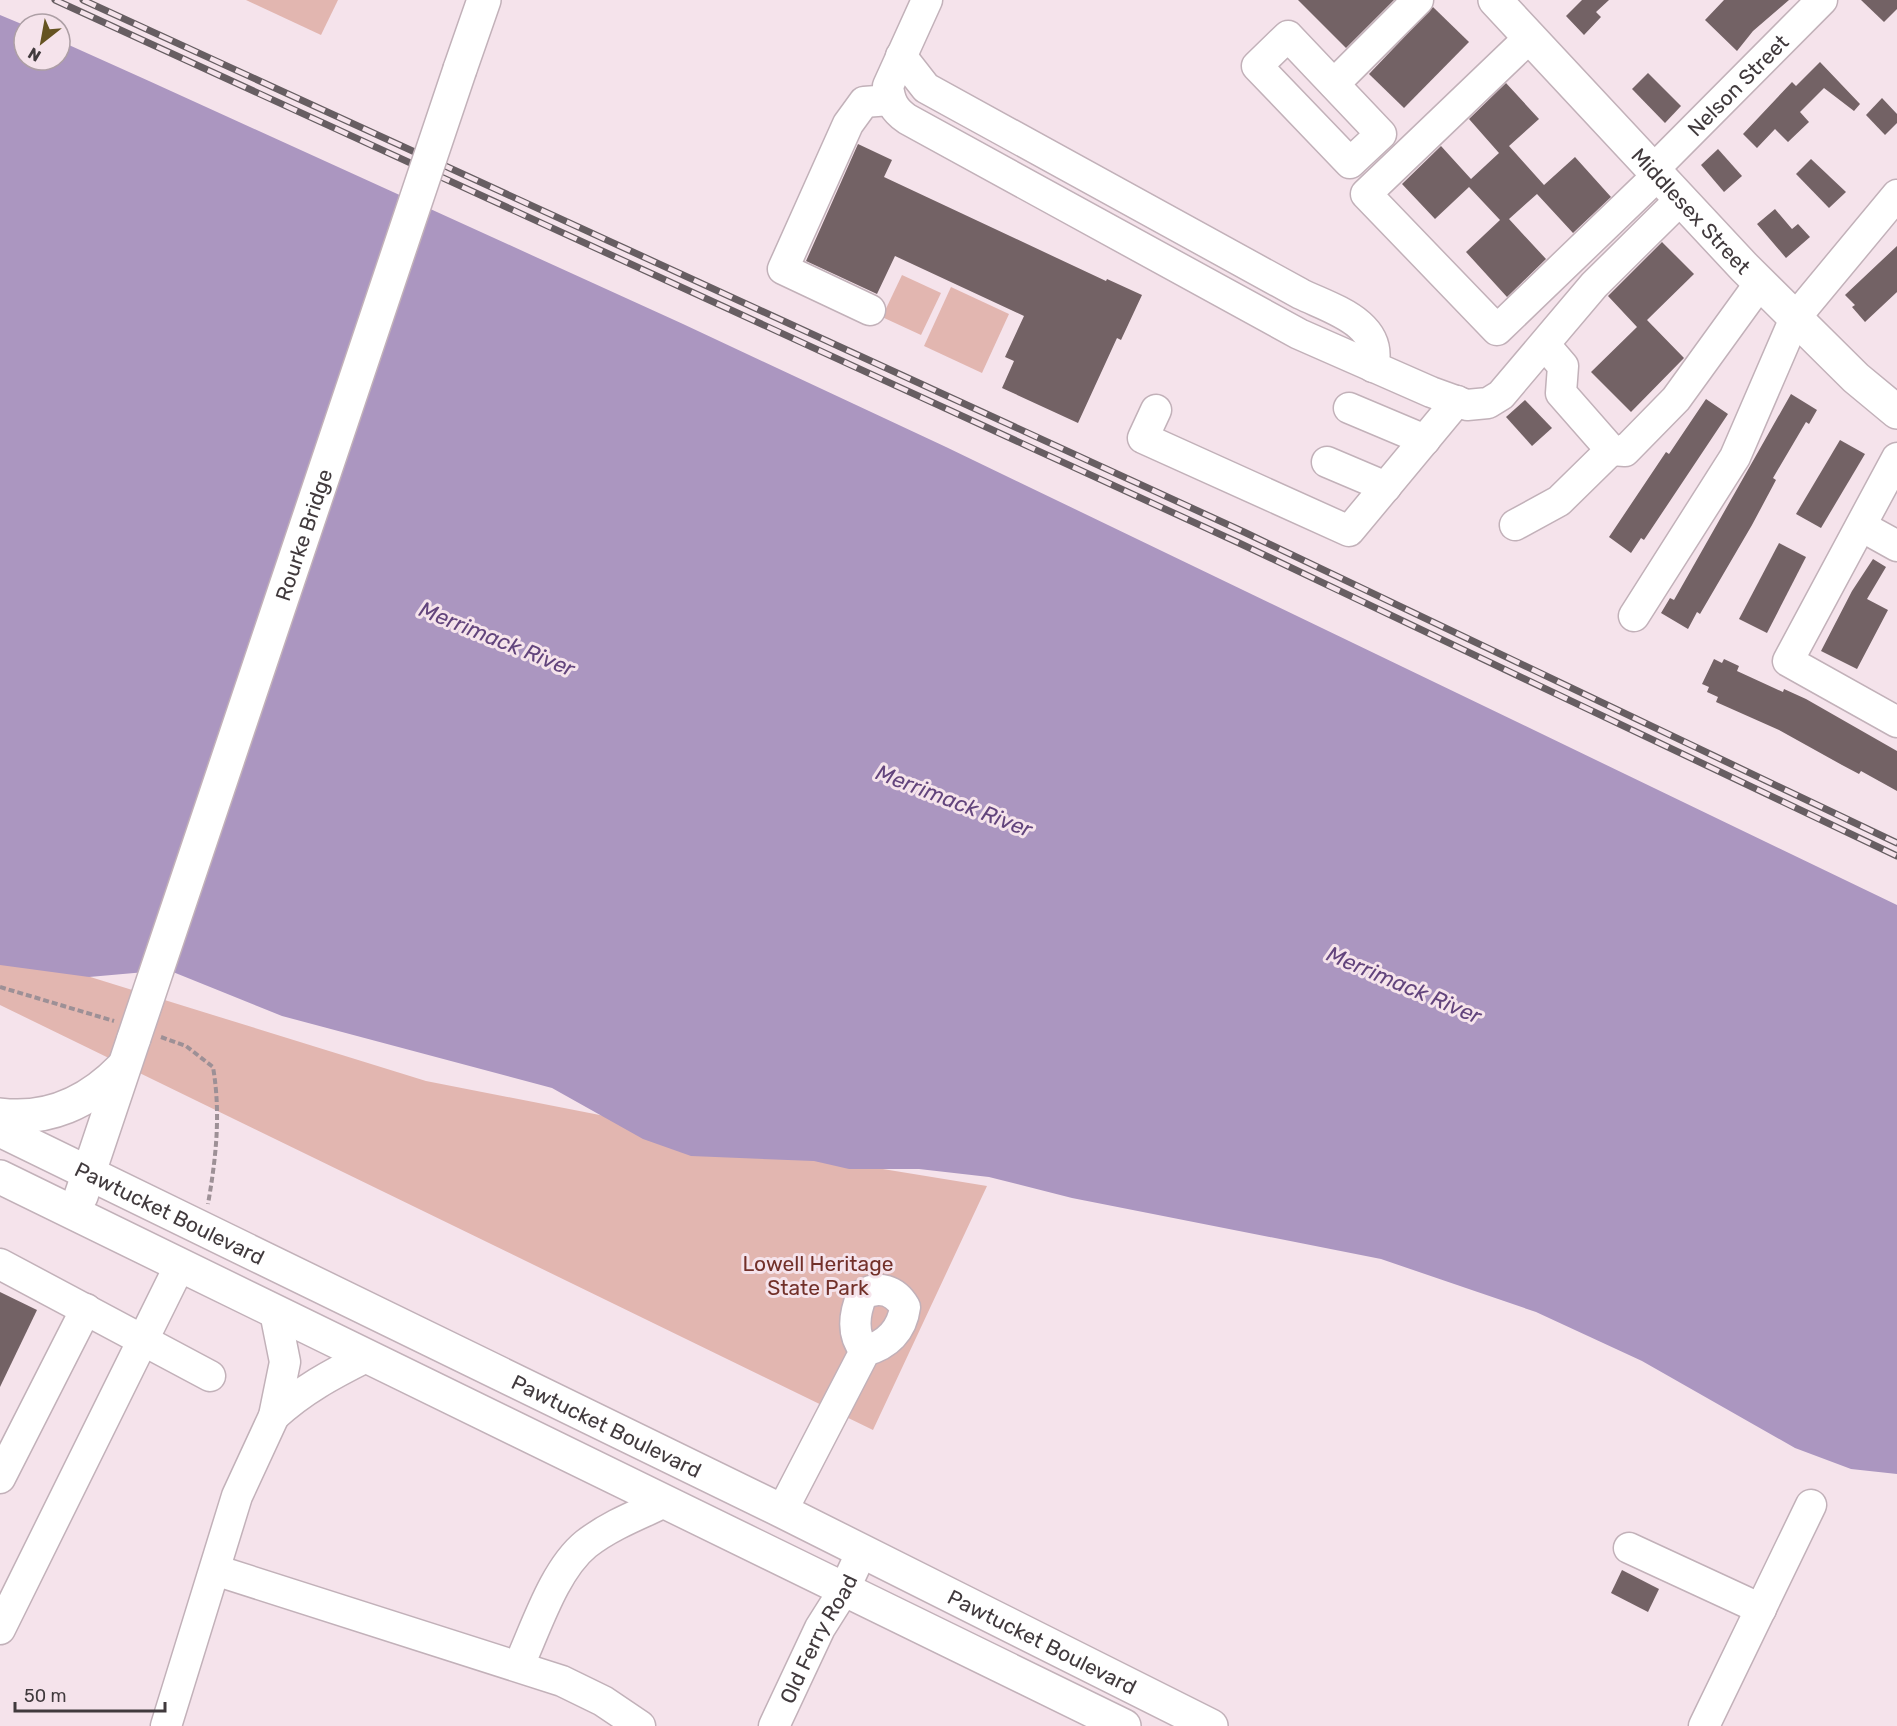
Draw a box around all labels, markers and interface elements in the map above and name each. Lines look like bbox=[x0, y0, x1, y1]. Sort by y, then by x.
north arrow bbox=[12, 12, 72, 72]
street label: Nelson Street bbox=[1682, 29, 1793, 141]
text: N bbox=[25, 43, 44, 66]
street label: Middlesex Street bbox=[1627, 142, 1756, 279]
street label: Rourke Bridge bbox=[270, 466, 337, 604]
water label: Merrimack River bbox=[415, 596, 580, 683]
water label: Merrimack River bbox=[872, 759, 1038, 844]
water label: Merrimack River bbox=[1323, 940, 1487, 1030]
street label: Pawtucket Boulevard bbox=[71, 1156, 269, 1270]
park label: Lowell Heritage State Park bbox=[743, 1251, 893, 1300]
street label: Pawtucket Boulevard bbox=[508, 1369, 706, 1482]
street label: Old Ferry Road bbox=[774, 1570, 862, 1707]
street label: Pawtucket Boulevard bbox=[944, 1584, 1141, 1699]
scale bar bbox=[15, 1675, 165, 1713]
text: 50 m bbox=[24, 1685, 67, 1707]

